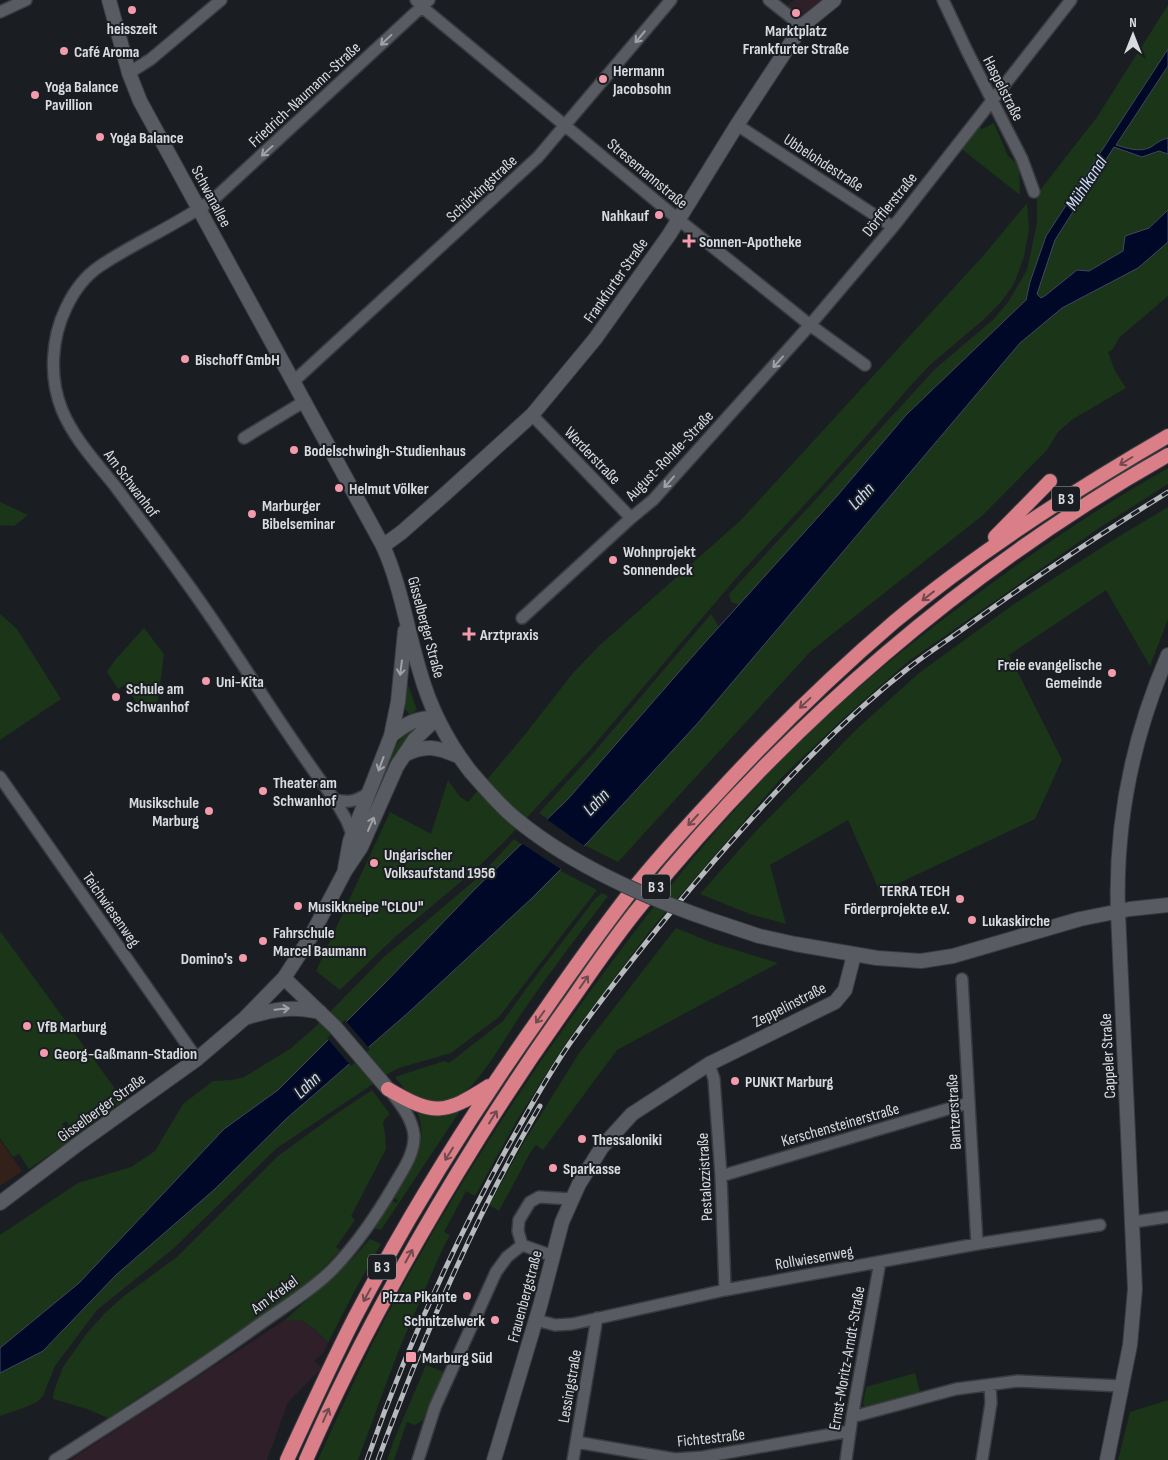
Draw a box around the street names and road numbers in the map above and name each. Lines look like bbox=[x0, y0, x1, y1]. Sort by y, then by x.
street label: Friedrich-Naumann-Straße bbox=[245, 38, 365, 152]
street label: Haspelstraße bbox=[978, 53, 1027, 124]
street label: Ubbelohdestraße bbox=[780, 130, 867, 196]
street label: Stresemannstraße bbox=[603, 135, 691, 213]
street label: Schückingstraße bbox=[443, 152, 521, 227]
street label: Schwanallee bbox=[187, 163, 235, 231]
street label: Dörfflerstraße bbox=[859, 169, 922, 241]
street label: Frankfurter Straße bbox=[580, 235, 652, 327]
street label: August-Rohde-Straße bbox=[622, 407, 718, 506]
street label: Werderstraße bbox=[560, 423, 624, 489]
street label: Am Schwanhof bbox=[99, 445, 163, 522]
road number: B 3 bbox=[1052, 486, 1080, 512]
street label: Gisselberger Straße bbox=[403, 575, 448, 680]
street label: Teichwiesenweg bbox=[78, 869, 144, 951]
road number: B 3 bbox=[642, 874, 670, 900]
street label: Zeppelinstraße bbox=[750, 979, 830, 1032]
street label: Cappeler Straße bbox=[1097, 1013, 1120, 1099]
street label: Gisselberger Straße bbox=[54, 1070, 150, 1147]
street label: Bantzerstraße bbox=[943, 1074, 966, 1150]
street label: Kerschensteinerstraße bbox=[779, 1100, 902, 1151]
street label: Pestalozzistraße bbox=[694, 1132, 717, 1221]
street label: Rollwiesenweg bbox=[774, 1242, 855, 1275]
street label: Frauenbergstraße bbox=[504, 1248, 547, 1344]
road number: B 3 bbox=[368, 1254, 396, 1280]
street label: Am Krekel bbox=[247, 1272, 302, 1319]
street label: Ernst-Moritz-Arndt-Straße bbox=[825, 1285, 869, 1432]
street label: Lessingstraße bbox=[555, 1348, 586, 1424]
street label: Fichtestraße bbox=[676, 1425, 746, 1451]

